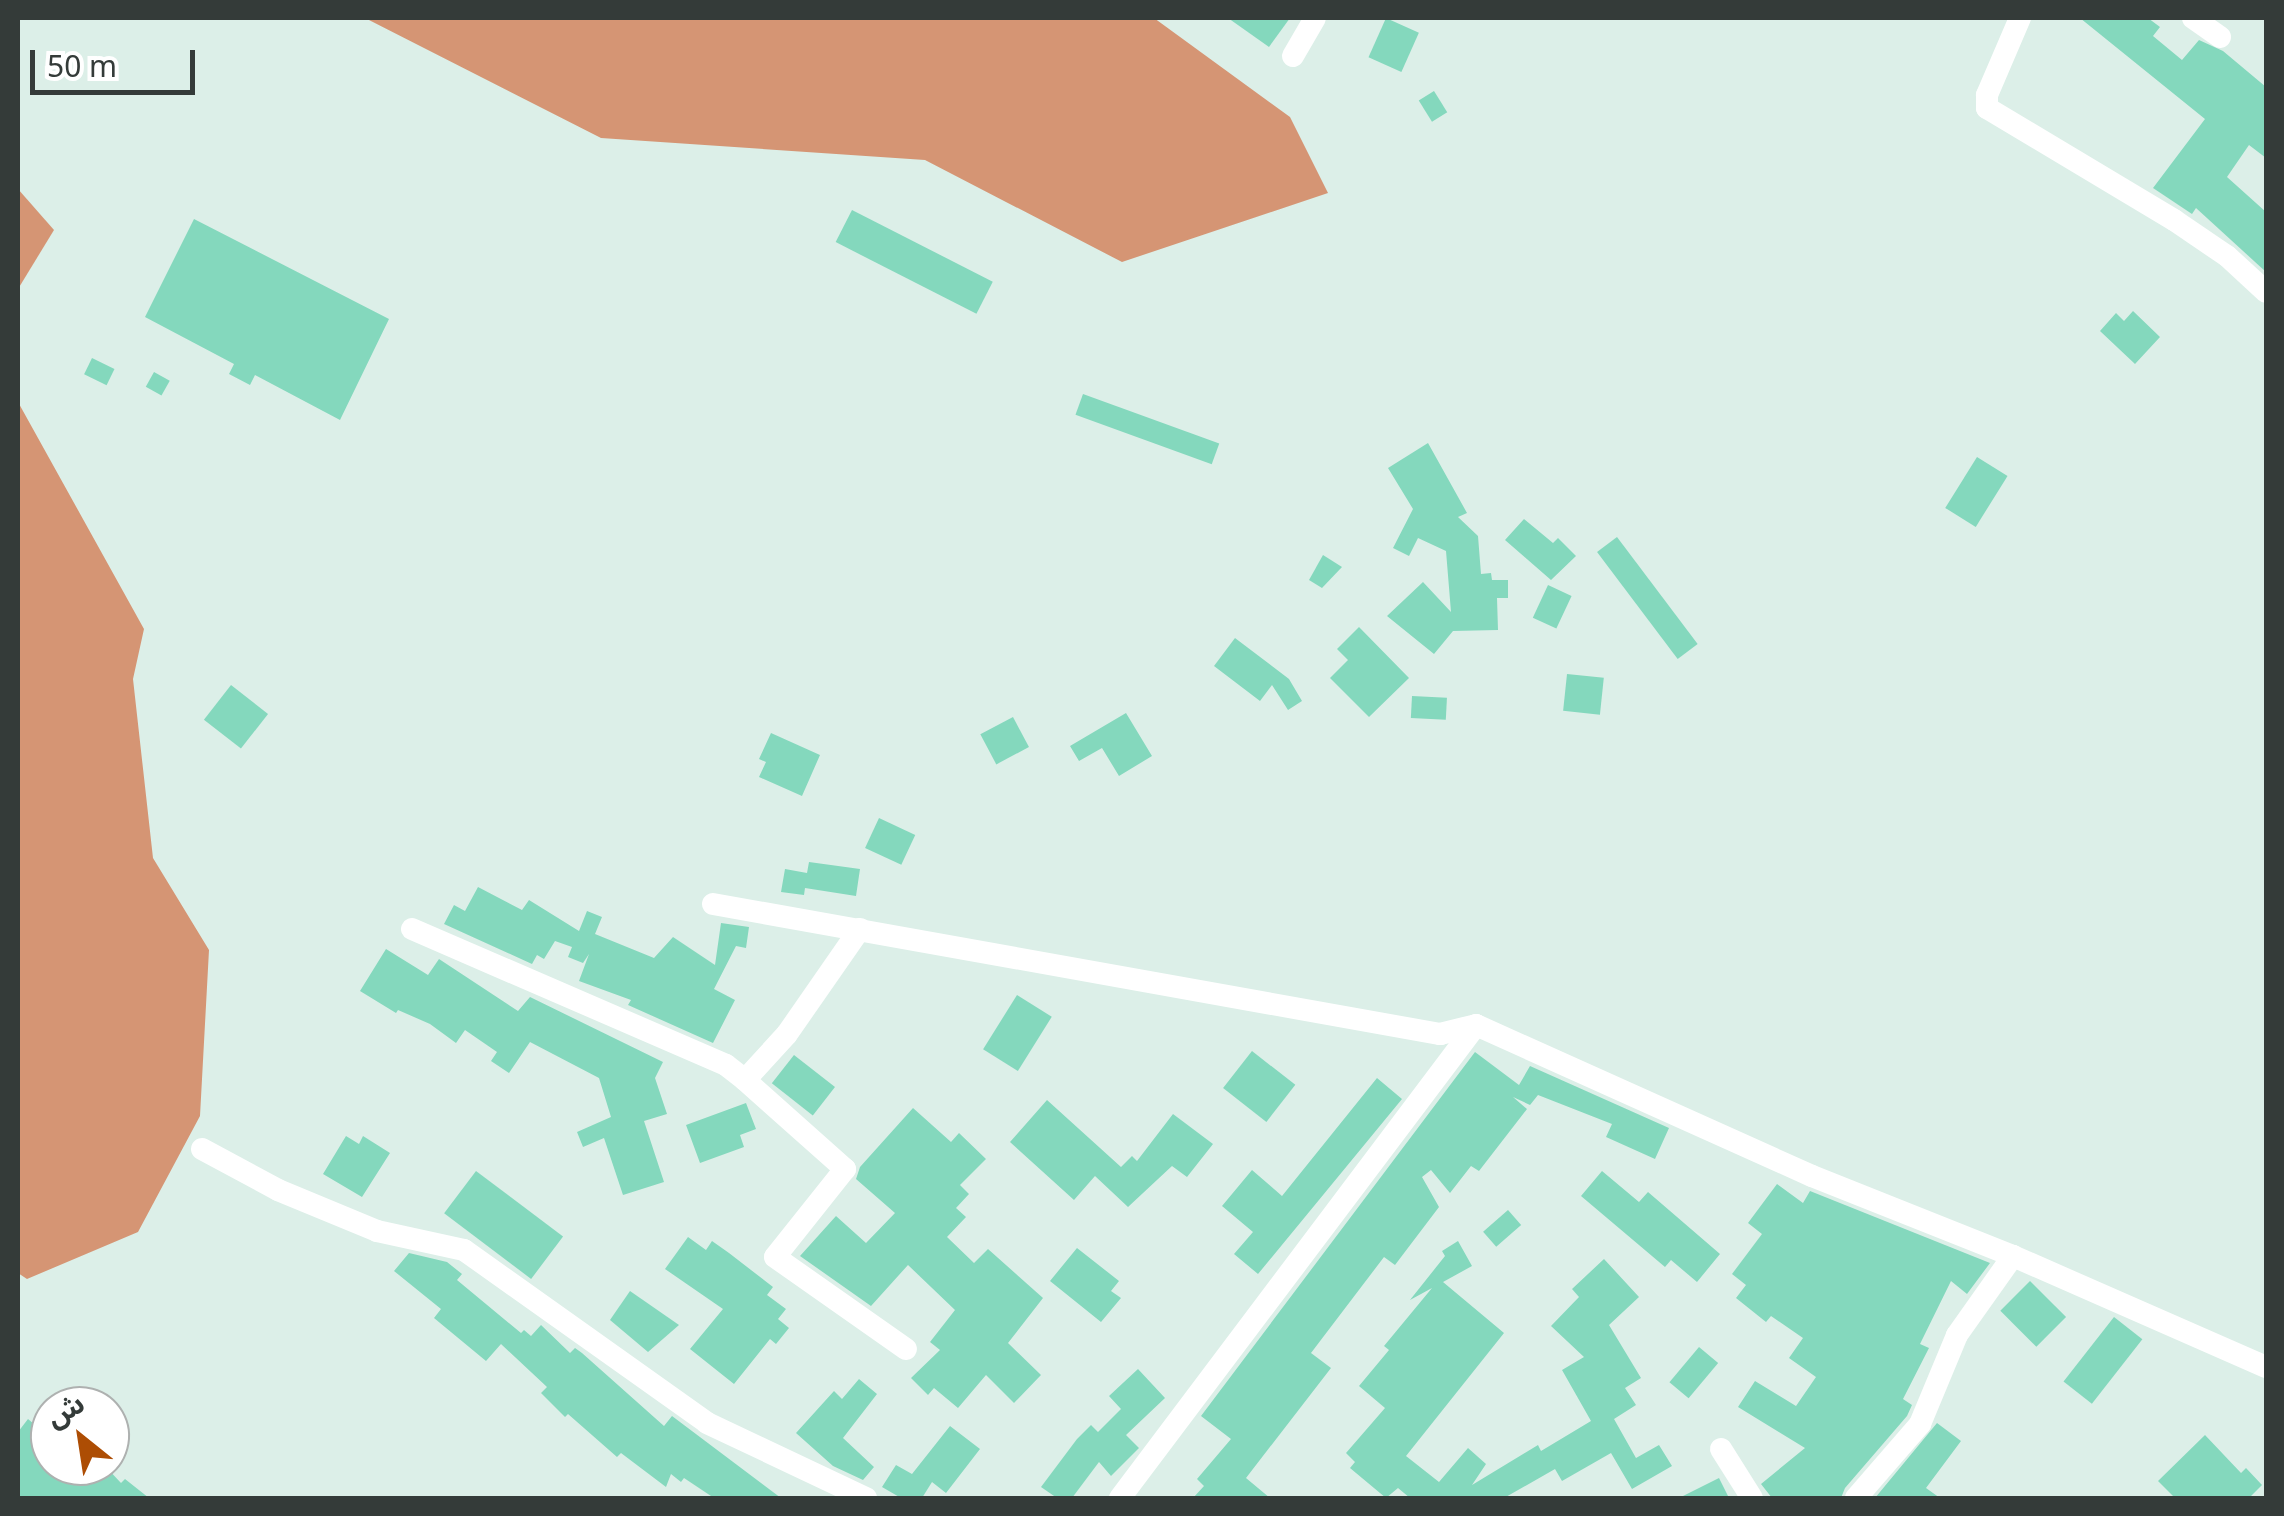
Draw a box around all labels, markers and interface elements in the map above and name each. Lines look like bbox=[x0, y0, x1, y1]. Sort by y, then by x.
scale bar bbox=[35, 30, 200, 92]
text: 50 m bbox=[47, 36, 117, 99]
text: ش bbox=[34, 1376, 97, 1446]
north arrow bbox=[30, 1386, 130, 1486]

